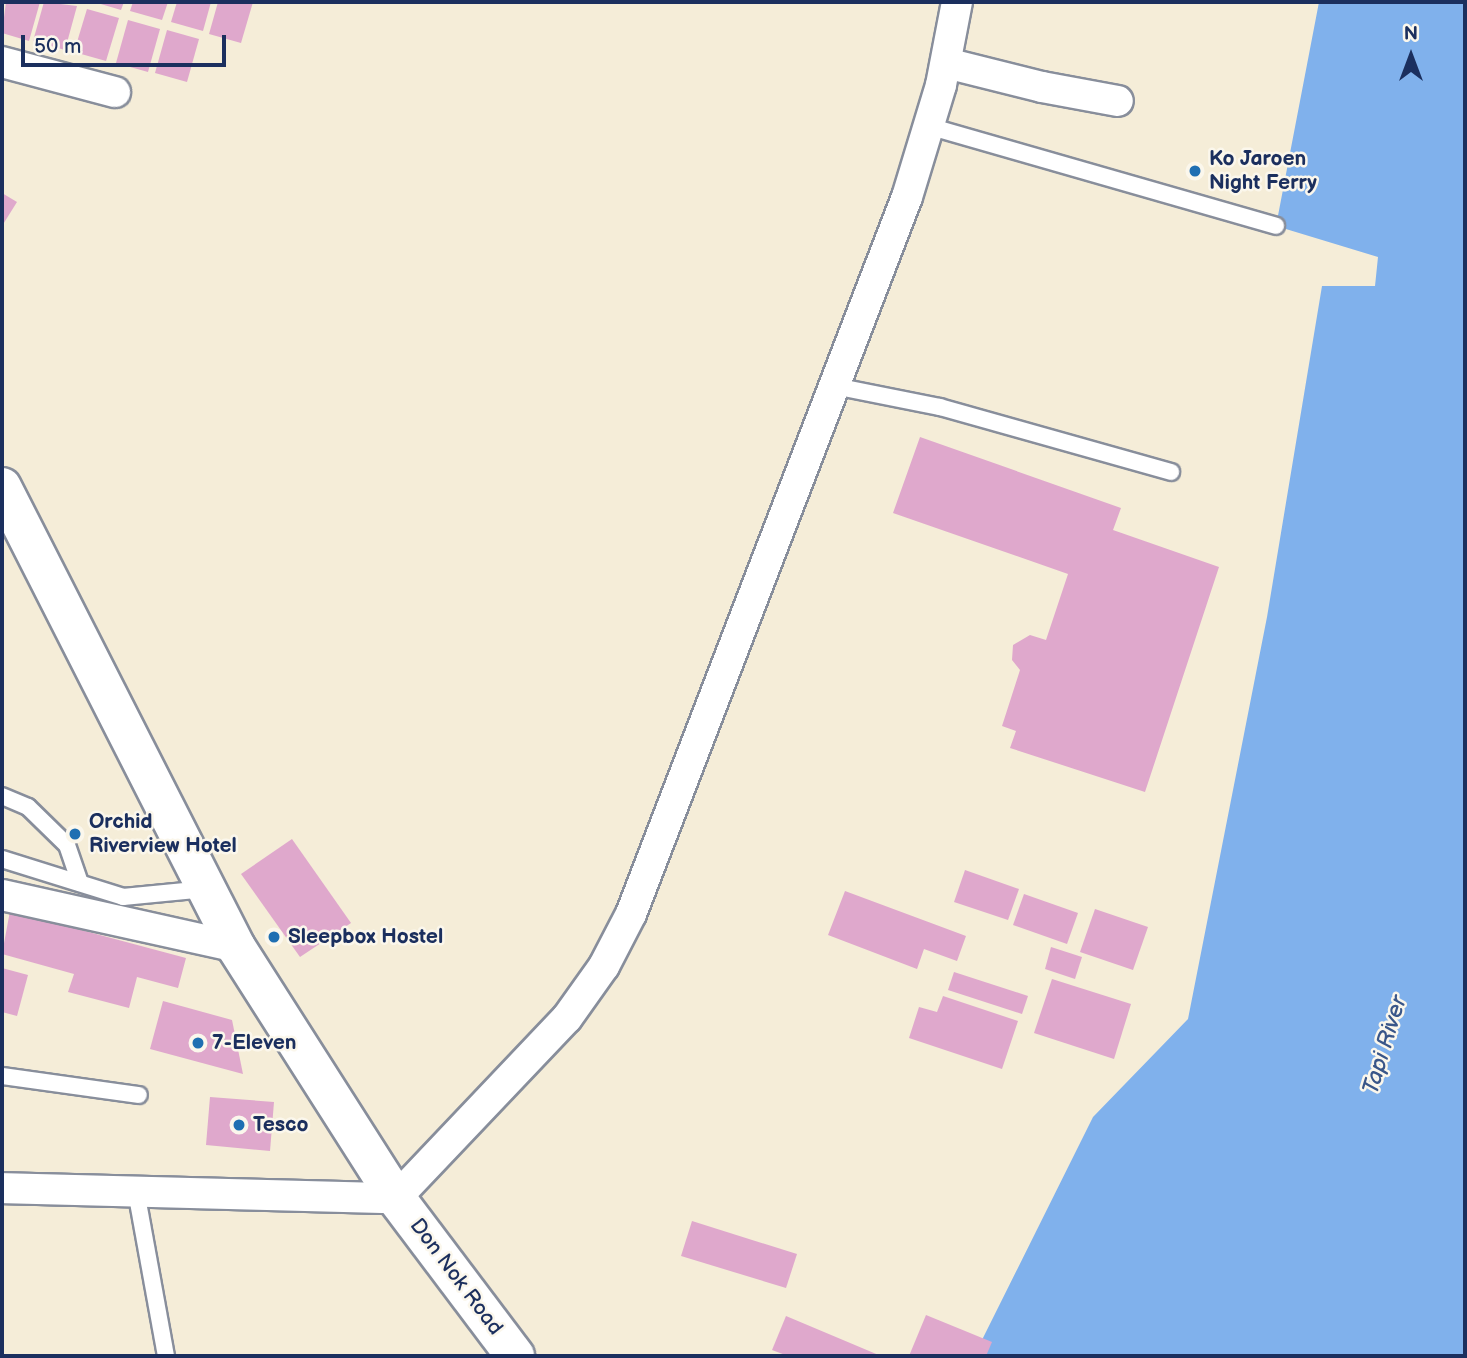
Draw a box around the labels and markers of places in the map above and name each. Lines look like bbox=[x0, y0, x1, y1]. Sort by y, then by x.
place label: Ko Jaroen Night Ferry bbox=[1209, 146, 1317, 196]
marker: Ko Jaroen Night Ferry bbox=[1187, 163, 1203, 179]
place label: Orchid Riverview Hotel bbox=[89, 809, 237, 859]
marker: Orchid Riverview Hotel bbox=[67, 826, 83, 842]
place label: Sleepbox Hostel bbox=[288, 924, 443, 950]
marker: Sleepbox Hostel bbox=[266, 929, 282, 945]
place label: 7-Eleven bbox=[212, 1030, 297, 1056]
marker: 7-Eleven bbox=[190, 1035, 206, 1051]
place label: Tesco bbox=[253, 1112, 309, 1138]
marker: Tesco bbox=[231, 1117, 247, 1133]

